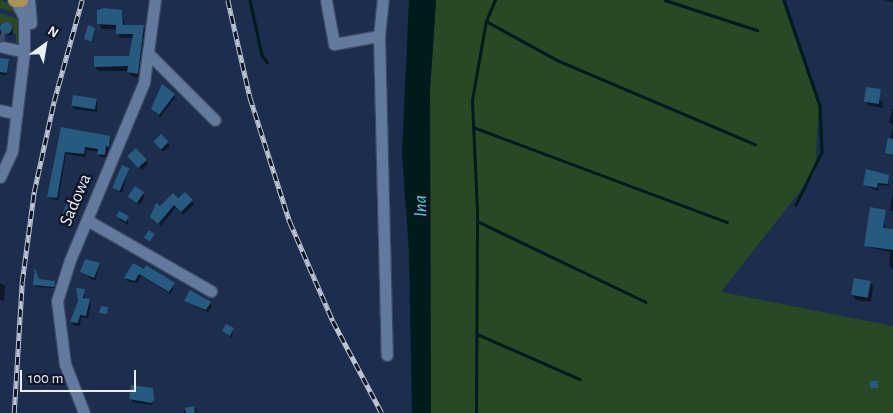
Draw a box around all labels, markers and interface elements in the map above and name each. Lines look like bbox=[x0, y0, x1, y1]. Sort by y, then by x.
north arrow bbox=[20, 20, 70, 70]
text: N bbox=[45, 24, 61, 41]
street label: Sadowa bbox=[55, 171, 97, 229]
water label: Ina bbox=[409, 195, 433, 217]
scale bar bbox=[22, 360, 139, 392]
text: 100 m bbox=[28, 371, 63, 386]

